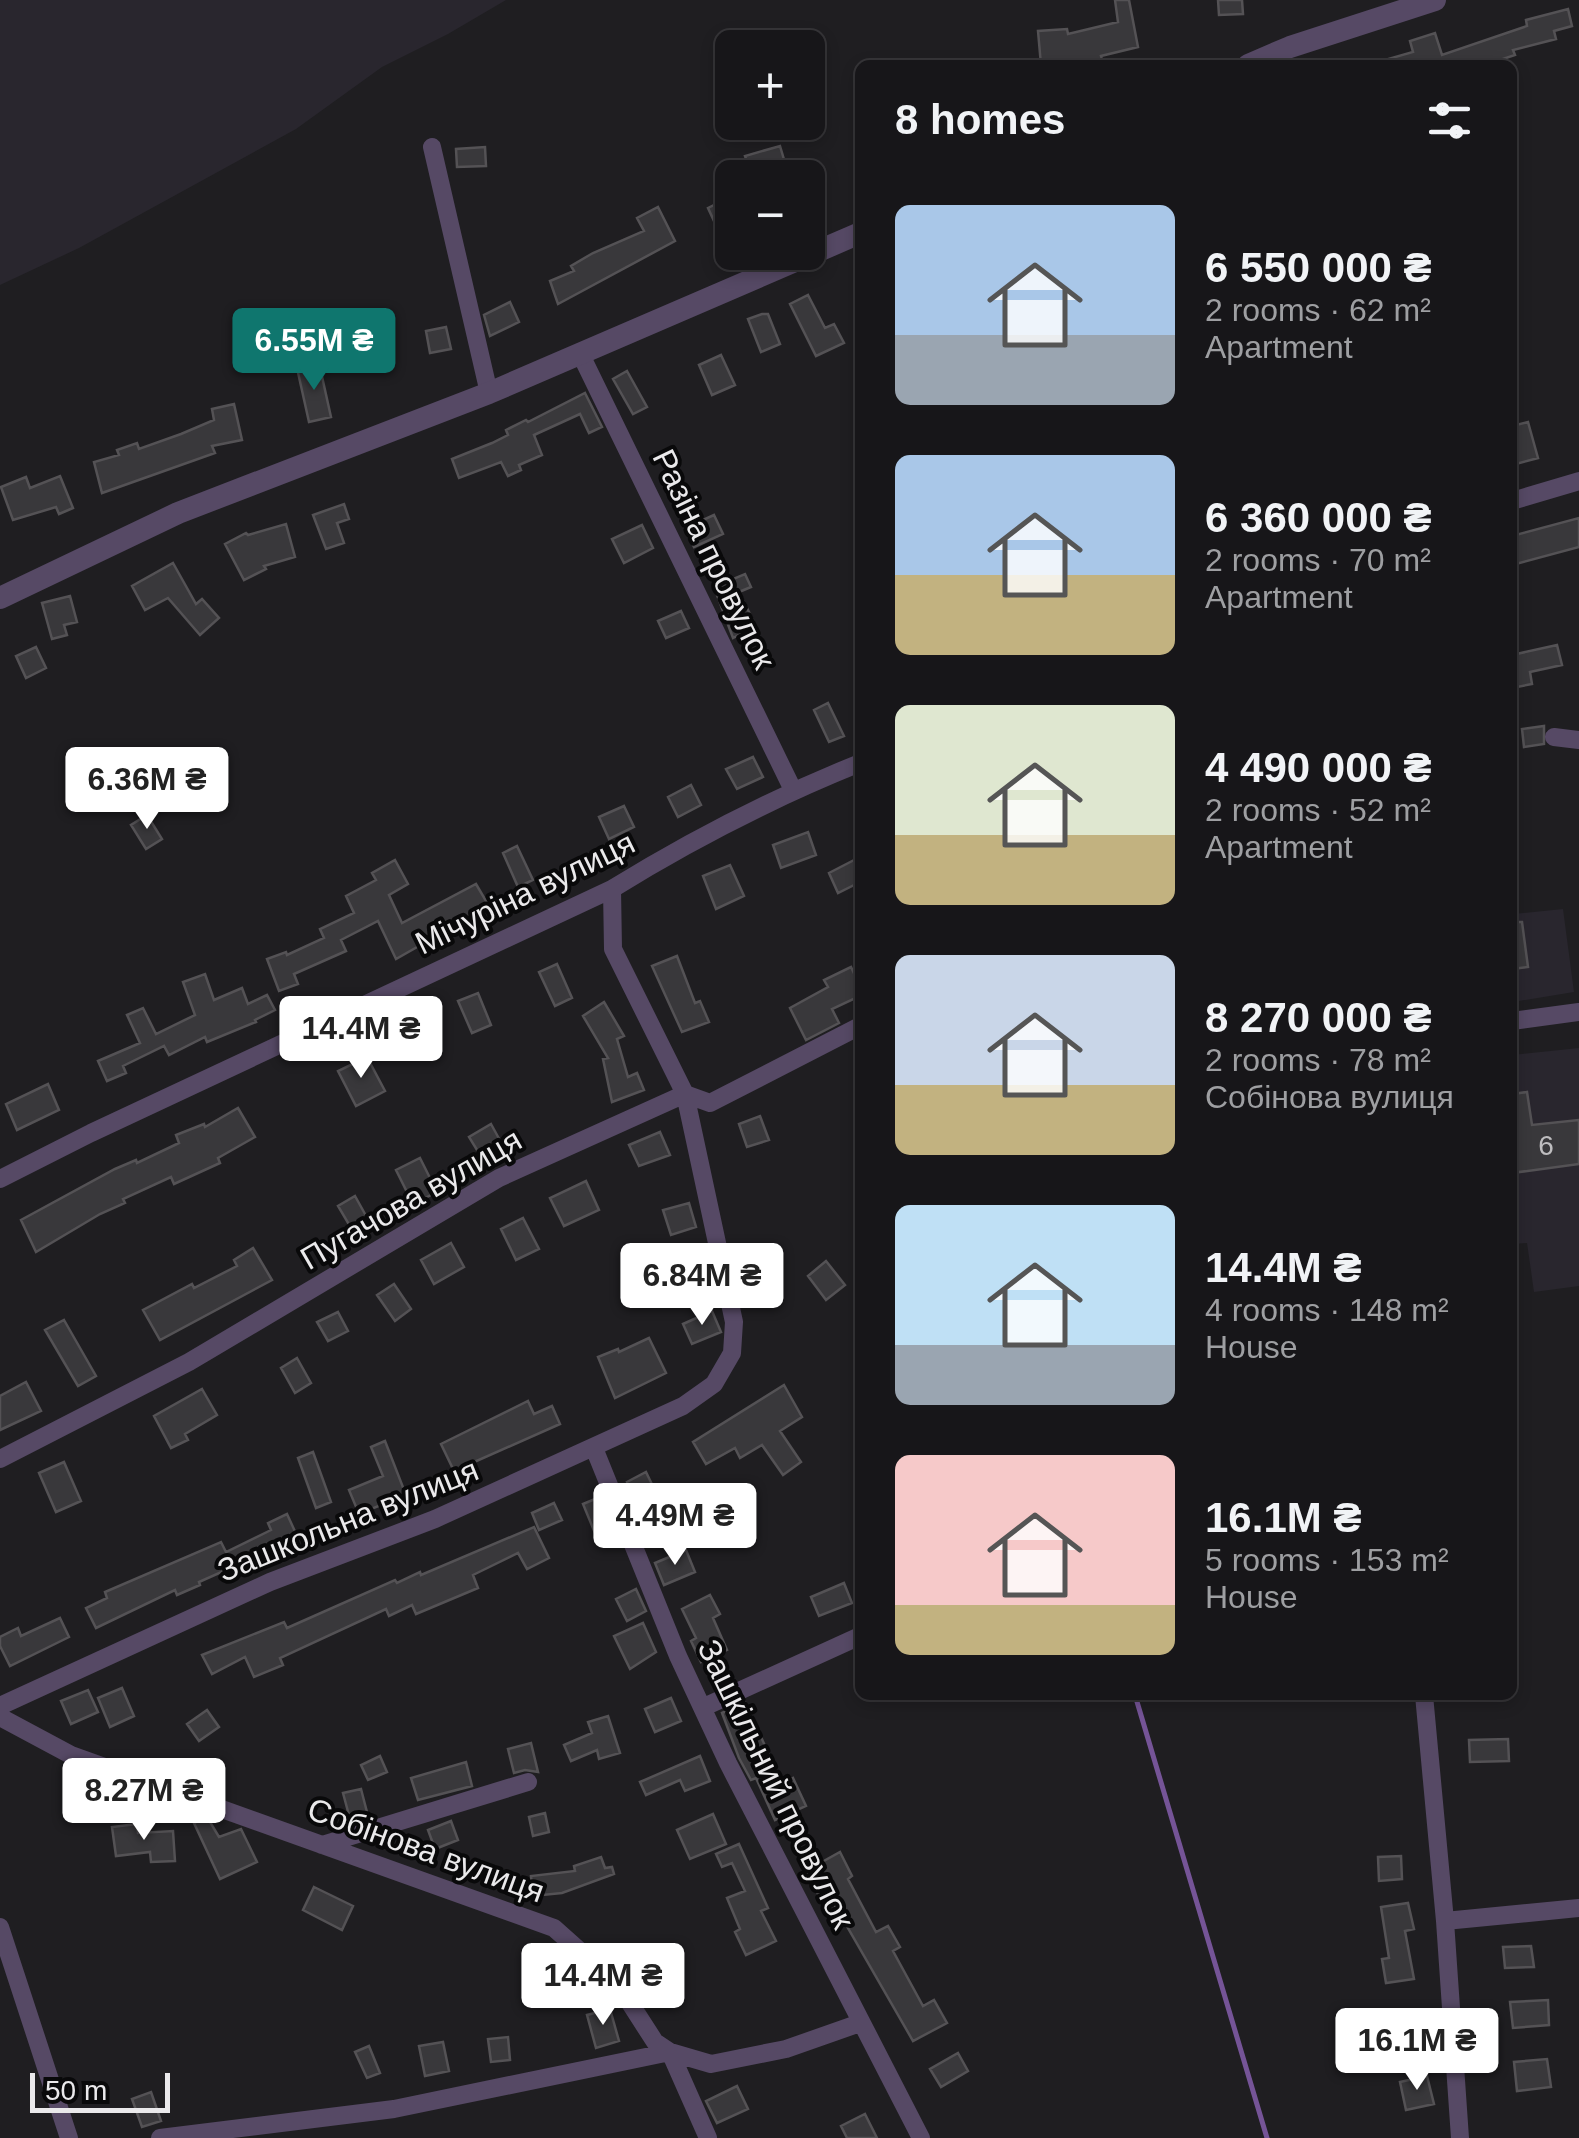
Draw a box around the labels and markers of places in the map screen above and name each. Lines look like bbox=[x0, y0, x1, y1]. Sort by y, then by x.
pin: 6.55M ₴ bbox=[222, 308, 406, 393]
pin: 6.36M ₴ bbox=[55, 747, 239, 832]
pin: 14.4M ₴ bbox=[269, 996, 453, 1081]
pin: 6.84M ₴ bbox=[610, 1243, 794, 1328]
pin: 4.49M ₴ bbox=[583, 1483, 767, 1568]
pin: 8.27M ₴ bbox=[52, 1758, 236, 1843]
pin: 14.4M ₴ bbox=[511, 1943, 695, 2028]
pin: 16.1M ₴ bbox=[1325, 2008, 1509, 2093]

